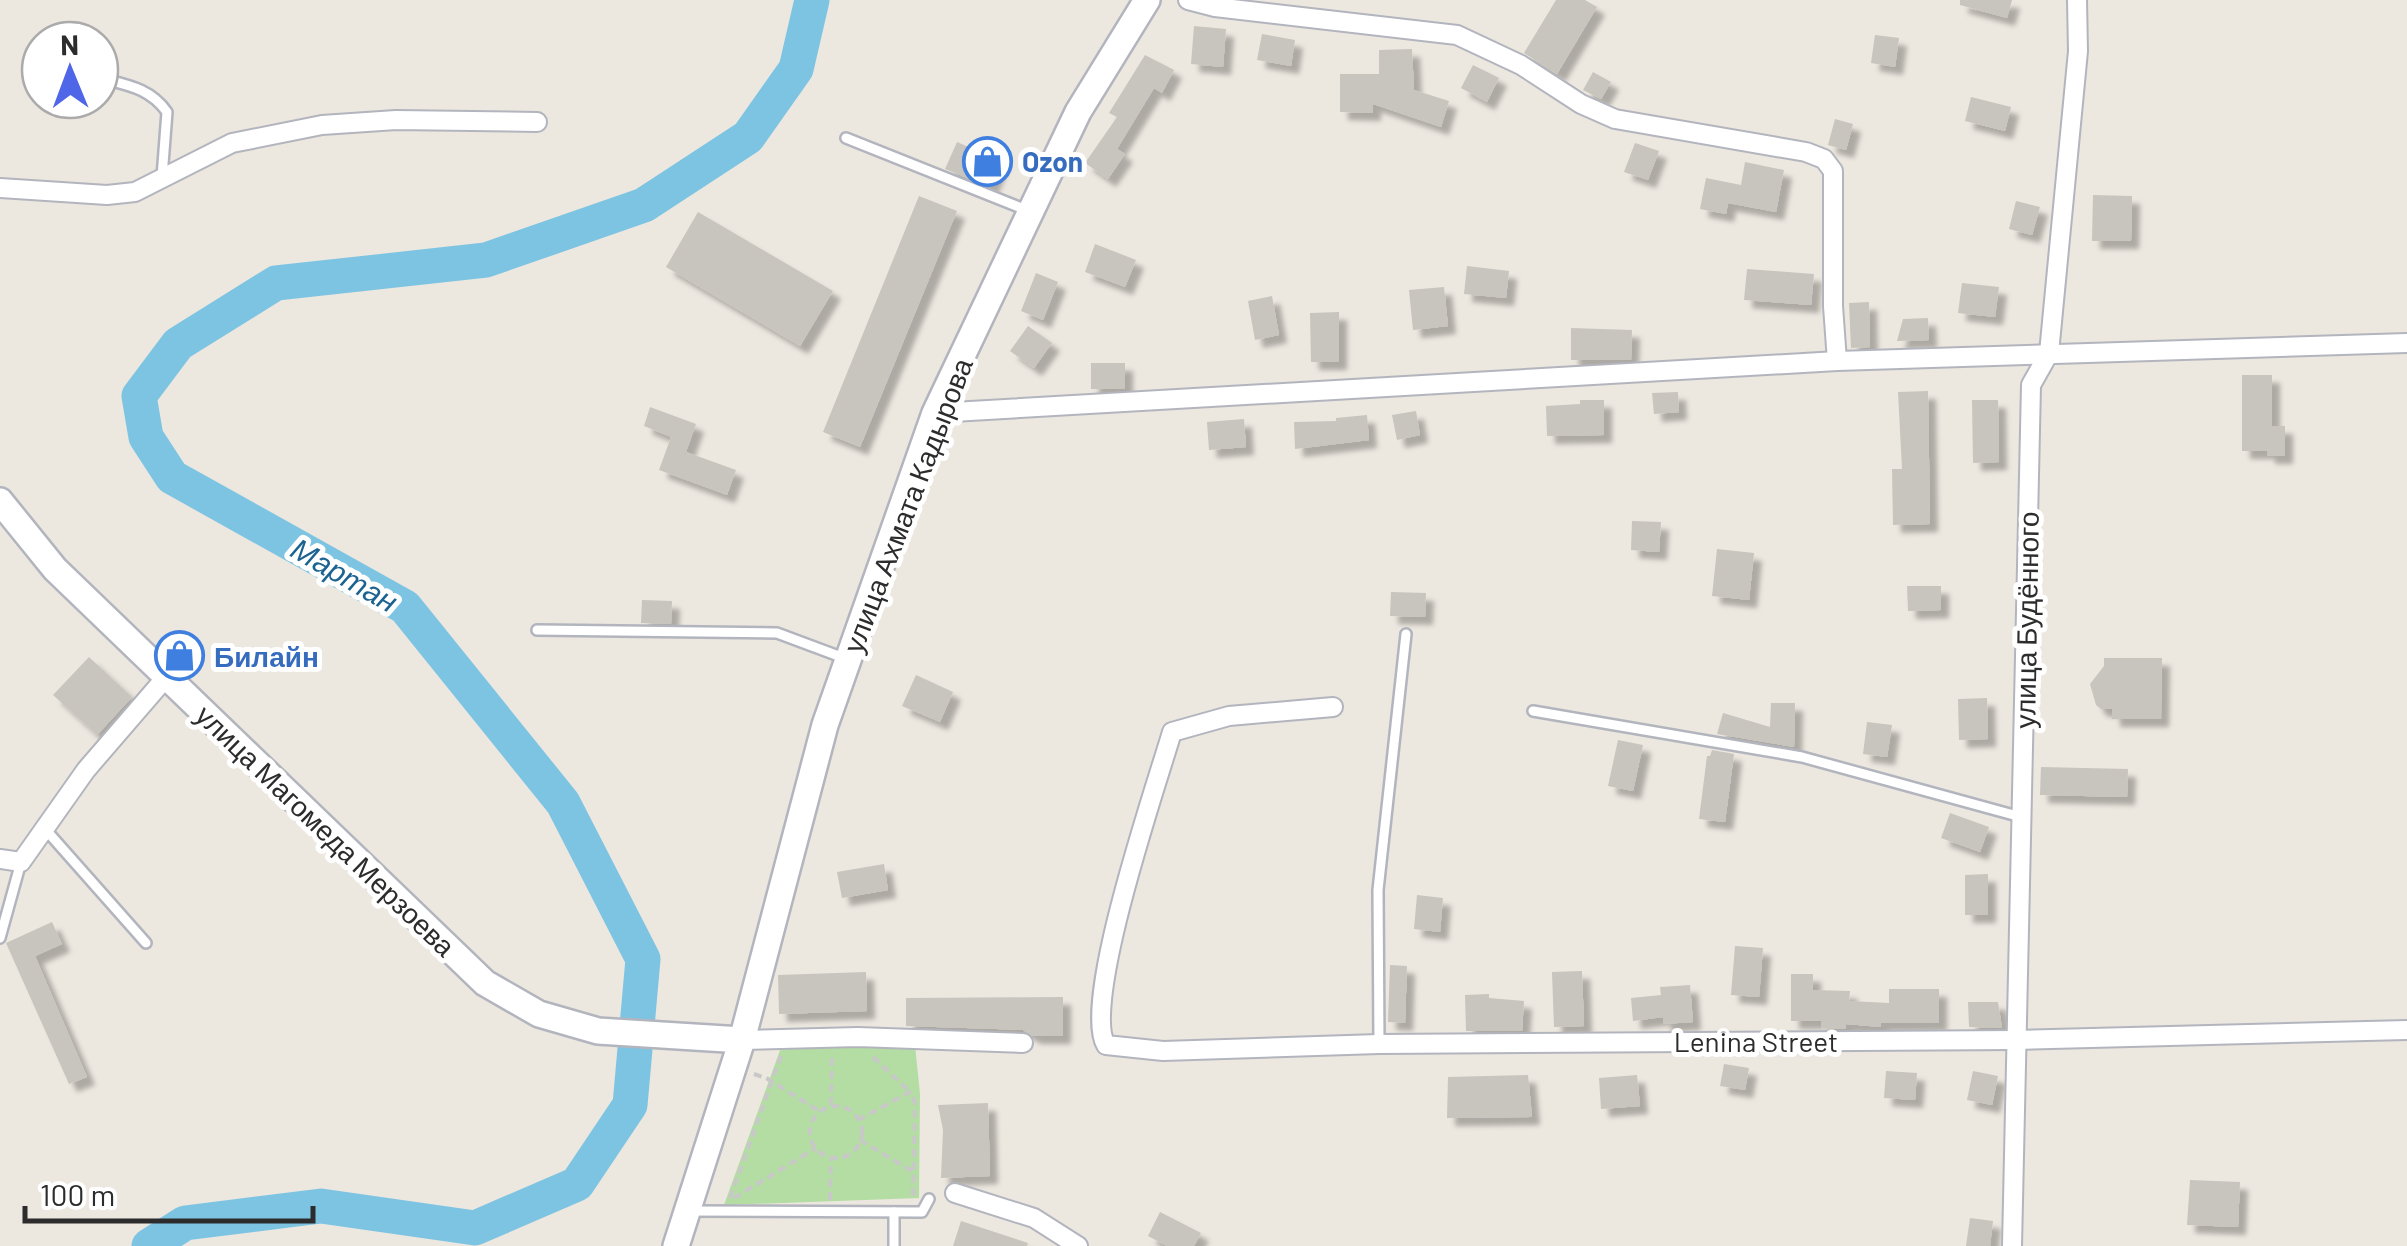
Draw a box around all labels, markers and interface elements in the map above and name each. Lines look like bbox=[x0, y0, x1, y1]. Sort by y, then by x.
north arrow bbox=[20, 20, 120, 120]
text: N bbox=[60, 27, 79, 61]
shop icon: Ozon bbox=[961, 135, 1013, 187]
place label: Ozon bbox=[1022, 144, 1083, 178]
street label: улица Ахмата Кадырова bbox=[835, 353, 979, 657]
street label: улица Будённого bbox=[2007, 511, 2045, 729]
water label: Мартан bbox=[286, 529, 404, 619]
shop icon: Билайн bbox=[153, 630, 205, 682]
place label: Билайн bbox=[214, 639, 319, 673]
street label: улица Магомеда Мерзоева bbox=[189, 697, 463, 963]
street label: Lenina Street bbox=[1674, 1024, 1838, 1058]
scale bar bbox=[25, 1161, 312, 1223]
text: 100 m bbox=[40, 1176, 115, 1212]

